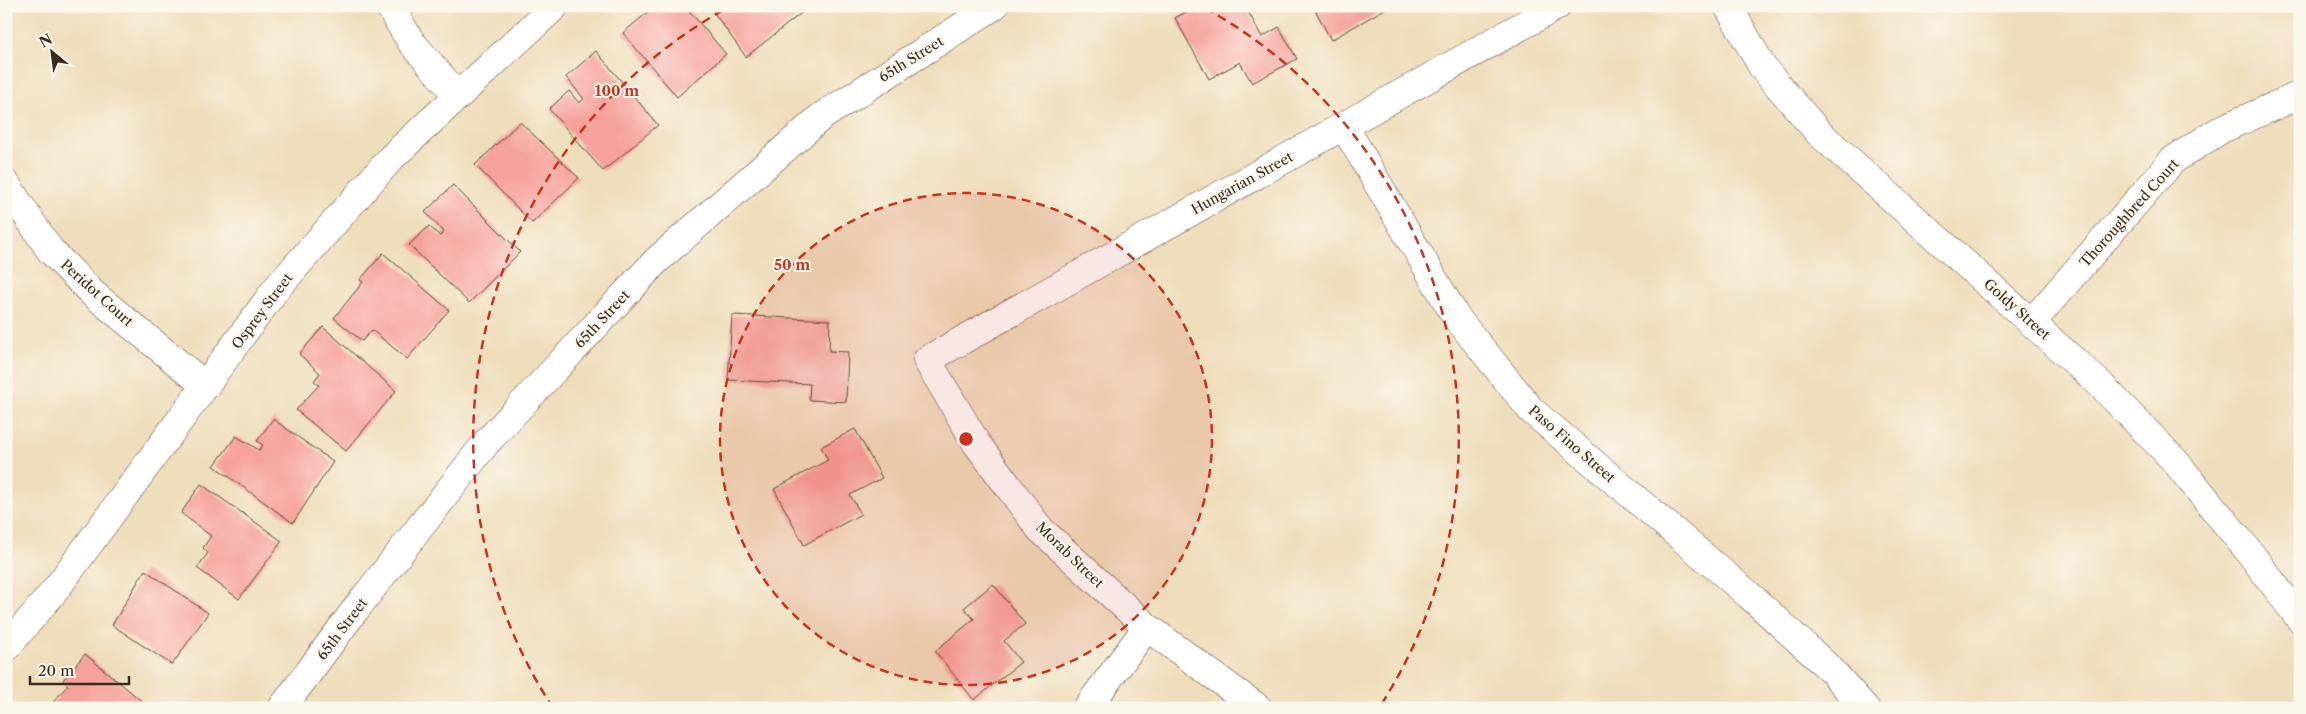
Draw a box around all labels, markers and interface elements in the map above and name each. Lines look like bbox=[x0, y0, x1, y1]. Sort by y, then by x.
north arrow bbox=[28, 28, 78, 78]
text: N bbox=[36, 30, 55, 51]
street label: 65th Street bbox=[875, 32, 947, 86]
text: 100 m bbox=[595, 81, 639, 100]
street label: Hungarian Street bbox=[1188, 148, 1296, 218]
street label: Thoroughbred Court bbox=[2075, 155, 2183, 271]
text: 50 m bbox=[774, 255, 810, 274]
street label: Peridot Court bbox=[57, 256, 137, 330]
street label: Osprey Street bbox=[228, 269, 296, 353]
street label: Goldy Street bbox=[1980, 274, 2054, 344]
street label: 65th Street bbox=[571, 286, 633, 352]
street label: Paso Fino Street bbox=[1525, 401, 1619, 487]
centre of rings bbox=[957, 430, 975, 448]
street label: Morab Street bbox=[1032, 518, 1108, 592]
street label: 65th Street bbox=[313, 594, 371, 664]
scale bar bbox=[30, 654, 129, 686]
text: 20 m bbox=[38, 661, 74, 680]

